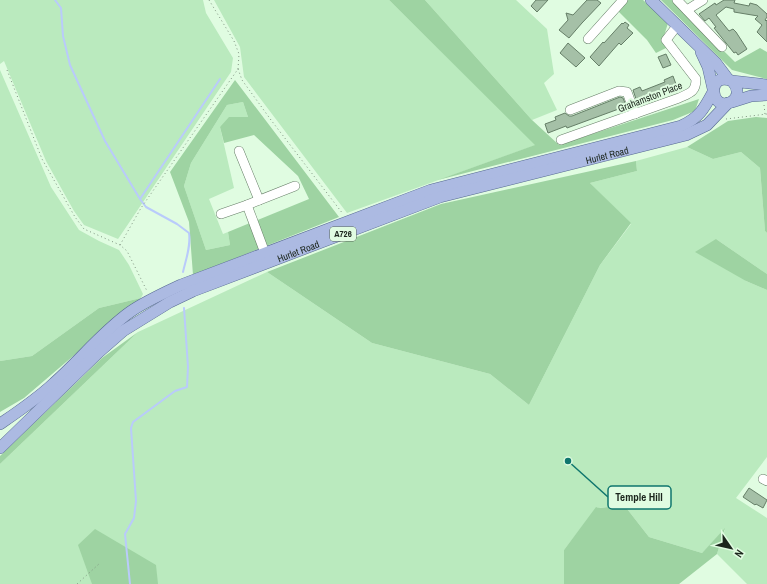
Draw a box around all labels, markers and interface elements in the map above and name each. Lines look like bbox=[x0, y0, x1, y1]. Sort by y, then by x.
street label: Grahamston Place bbox=[616, 79, 684, 115]
street label: Hurlet Road bbox=[584, 143, 630, 167]
road number: A726 bbox=[330, 227, 356, 241]
street label: Hurlet Road bbox=[275, 237, 321, 265]
callout: Temple Hill bbox=[608, 486, 671, 509]
text: Temple Hill bbox=[615, 490, 663, 504]
north arrow bbox=[711, 528, 751, 568]
text: N bbox=[732, 547, 747, 560]

